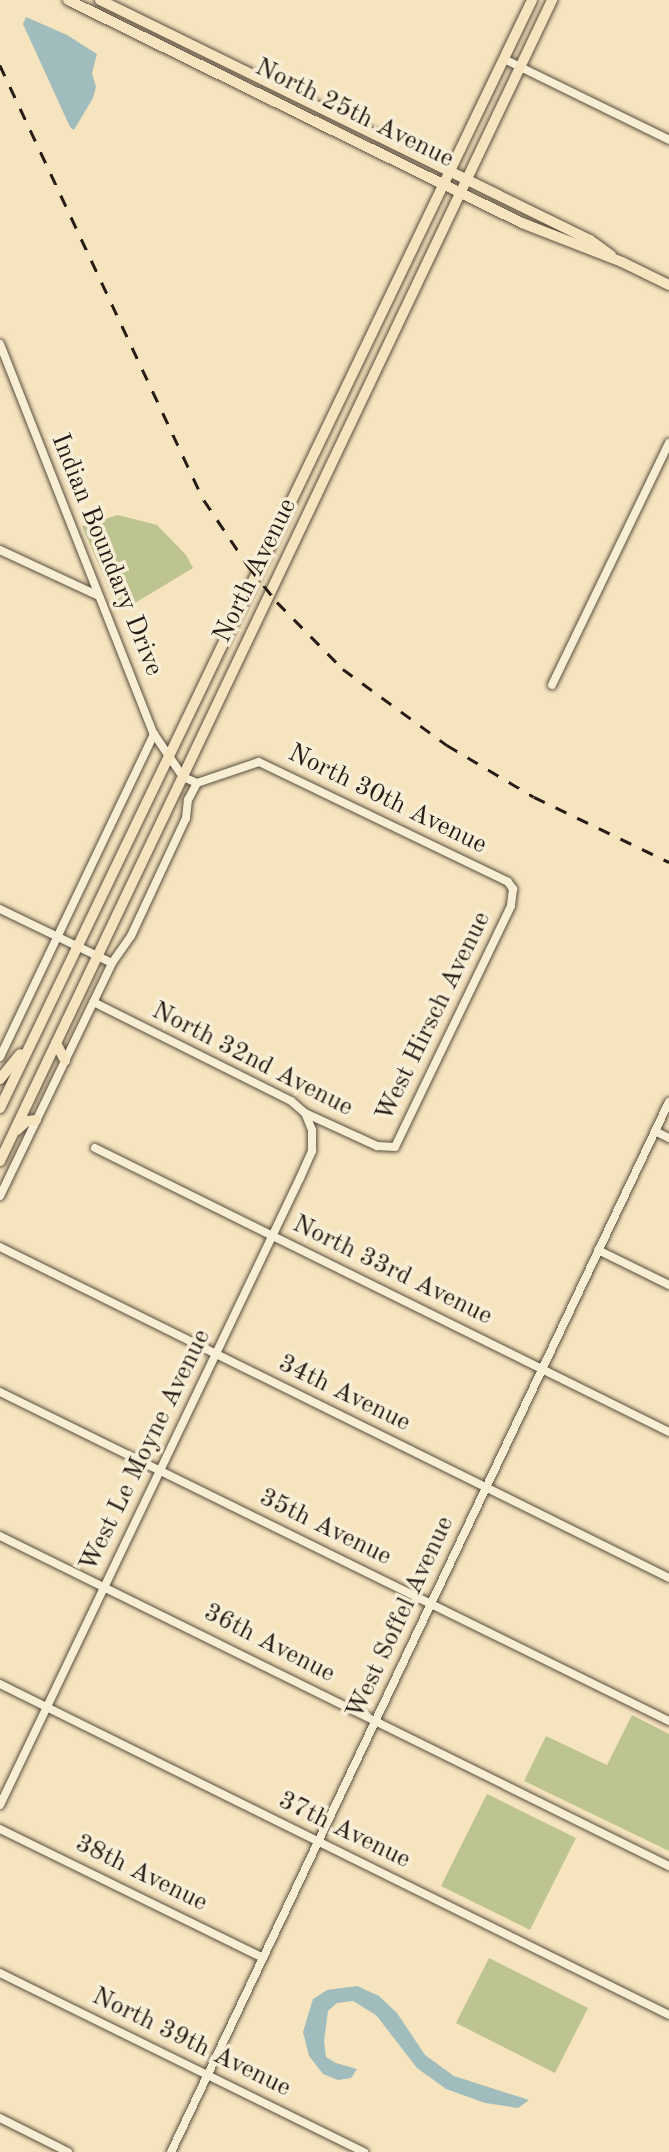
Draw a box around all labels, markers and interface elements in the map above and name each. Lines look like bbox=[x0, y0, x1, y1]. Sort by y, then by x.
street label: North 25th Avenue bbox=[249, 52, 459, 176]
street label: Indian Boundary Drive bbox=[43, 429, 169, 681]
street label: North Avenue bbox=[208, 494, 304, 648]
street label: North 30th Avenue bbox=[282, 738, 492, 862]
street label: West Hirsch Avenue bbox=[370, 907, 498, 1127]
street label: North 32nd Avenue bbox=[146, 996, 358, 1124]
street label: North 33rd Avenue bbox=[287, 1209, 497, 1333]
street label: West Le Moyne Avenue bbox=[74, 1325, 218, 1577]
street label: 34th Avenue bbox=[273, 1349, 415, 1439]
street label: 35th Avenue bbox=[254, 1483, 396, 1573]
street label: West Soffel Avenue bbox=[340, 1512, 462, 1724]
street label: 36th Avenue bbox=[198, 1598, 340, 1690]
street label: 37th Avenue bbox=[273, 1786, 415, 1876]
street label: 38th Avenue bbox=[70, 1829, 212, 1919]
street label: North 39th Avenue bbox=[86, 1981, 296, 2105]

